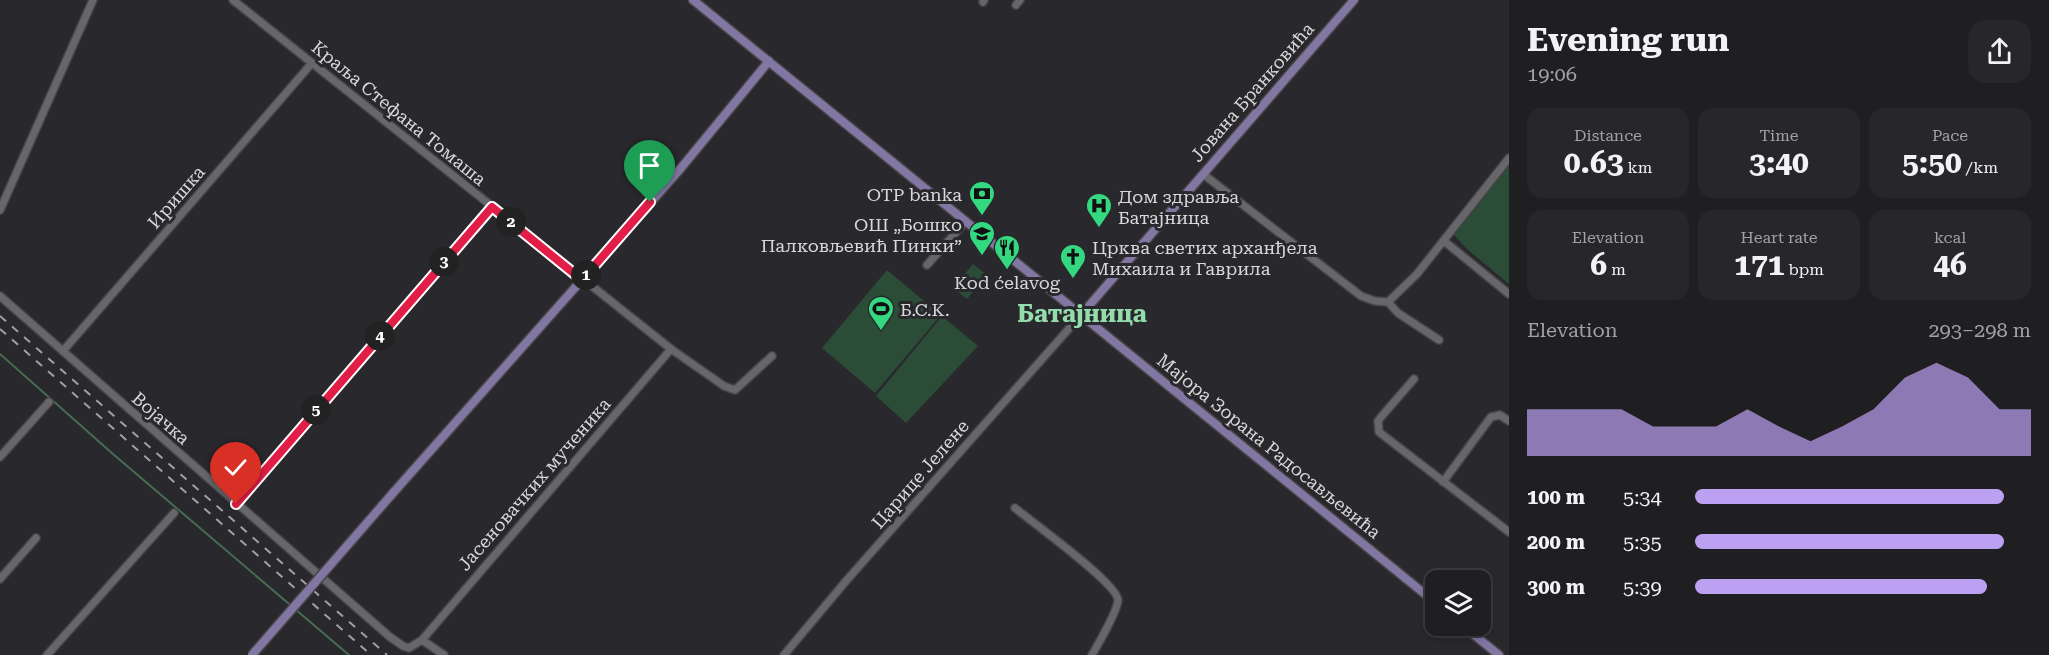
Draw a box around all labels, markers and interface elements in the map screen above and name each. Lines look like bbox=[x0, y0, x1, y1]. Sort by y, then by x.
street label: Јована Бранковића bbox=[1186, 18, 1318, 166]
text: Evening run bbox=[1527, 20, 1729, 59]
button: share bbox=[1968, 20, 2031, 83]
street label: Краља Стефана Томаша bbox=[308, 36, 490, 190]
text: 19:06 bbox=[1527, 62, 1577, 86]
text: Distance bbox=[1574, 126, 1642, 145]
text: Time bbox=[1759, 126, 1799, 145]
text: Pace bbox=[1932, 126, 1968, 145]
pin bbox=[624, 140, 675, 202]
text: 0.63 bbox=[1564, 145, 1624, 180]
text: 3:40 bbox=[1749, 145, 1809, 180]
text: 5:50 bbox=[1902, 145, 1962, 180]
icon: arrive bbox=[633, 149, 666, 182]
text: km bbox=[1624, 158, 1652, 177]
text: /km bbox=[1962, 158, 1998, 177]
street label: Иришка bbox=[143, 161, 209, 233]
bank icon: OTP banka bbox=[967, 179, 997, 217]
place label: OTP banka bbox=[867, 184, 962, 205]
place label: Дом здравља Батајница bbox=[1118, 186, 1239, 228]
hospital icon: Дом здравља Батајница bbox=[1084, 191, 1114, 229]
pin: 2 bbox=[496, 207, 526, 237]
text: 2 bbox=[507, 212, 515, 231]
place label: ОШ „Бошко Палковљевић Пинки” bbox=[761, 214, 962, 256]
school or university icon: ОШ „Бошко Палковљевић Пинки” bbox=[967, 219, 997, 257]
text: Elevation bbox=[1572, 228, 1644, 247]
text: Heart rate bbox=[1741, 228, 1817, 247]
text: kcal bbox=[1934, 228, 1966, 247]
restaurant icon: Kod ćelavog bbox=[992, 233, 1022, 271]
place label: Црква светих арханђела Михаила и Гаврила bbox=[1092, 237, 1318, 279]
church icon: Црква светих арханђела Михаила и Гаврила bbox=[1058, 242, 1088, 280]
pin: 3 bbox=[429, 247, 459, 277]
text: 6 bbox=[1590, 247, 1607, 282]
text: 171 bbox=[1734, 247, 1784, 282]
text: 46 bbox=[1933, 247, 1967, 282]
text: 3 bbox=[440, 252, 448, 271]
pin: 1 bbox=[571, 260, 601, 290]
text: m bbox=[1607, 260, 1626, 279]
text: bpm bbox=[1784, 260, 1824, 279]
text: 1 bbox=[582, 265, 590, 284]
place label: Kod ćelavog bbox=[954, 272, 1061, 293]
sports icon: Б.С.К. bbox=[866, 294, 896, 332]
place label: Б.С.К. bbox=[900, 299, 950, 320]
district label: Батајница bbox=[1017, 300, 1147, 328]
text: Elevation bbox=[1527, 318, 1618, 342]
text: 293–298 m bbox=[1928, 318, 2031, 342]
pin: 4 bbox=[365, 321, 395, 351]
text: 4 bbox=[376, 326, 384, 345]
street label: Мајора Зорана Радосављевића bbox=[1153, 349, 1385, 543]
street label: Војачка bbox=[128, 387, 194, 449]
street label: Јасеновачких мученика bbox=[453, 393, 615, 575]
pin: 5 bbox=[301, 395, 331, 425]
text: 5 bbox=[312, 400, 320, 419]
street label: Царице Јелене bbox=[867, 415, 973, 533]
pin bbox=[210, 442, 261, 504]
icon: check bbox=[219, 451, 252, 484]
text: 100 m bbox=[1527, 485, 1585, 509]
text: 5:34 bbox=[1623, 485, 1662, 509]
text: 200 m bbox=[1527, 530, 1585, 554]
text: 5:35 bbox=[1623, 530, 1662, 554]
map controls bbox=[1425, 570, 1491, 636]
button: layers bbox=[1425, 570, 1491, 636]
text: 300 m bbox=[1527, 575, 1585, 599]
text: 5:39 bbox=[1623, 575, 1662, 599]

